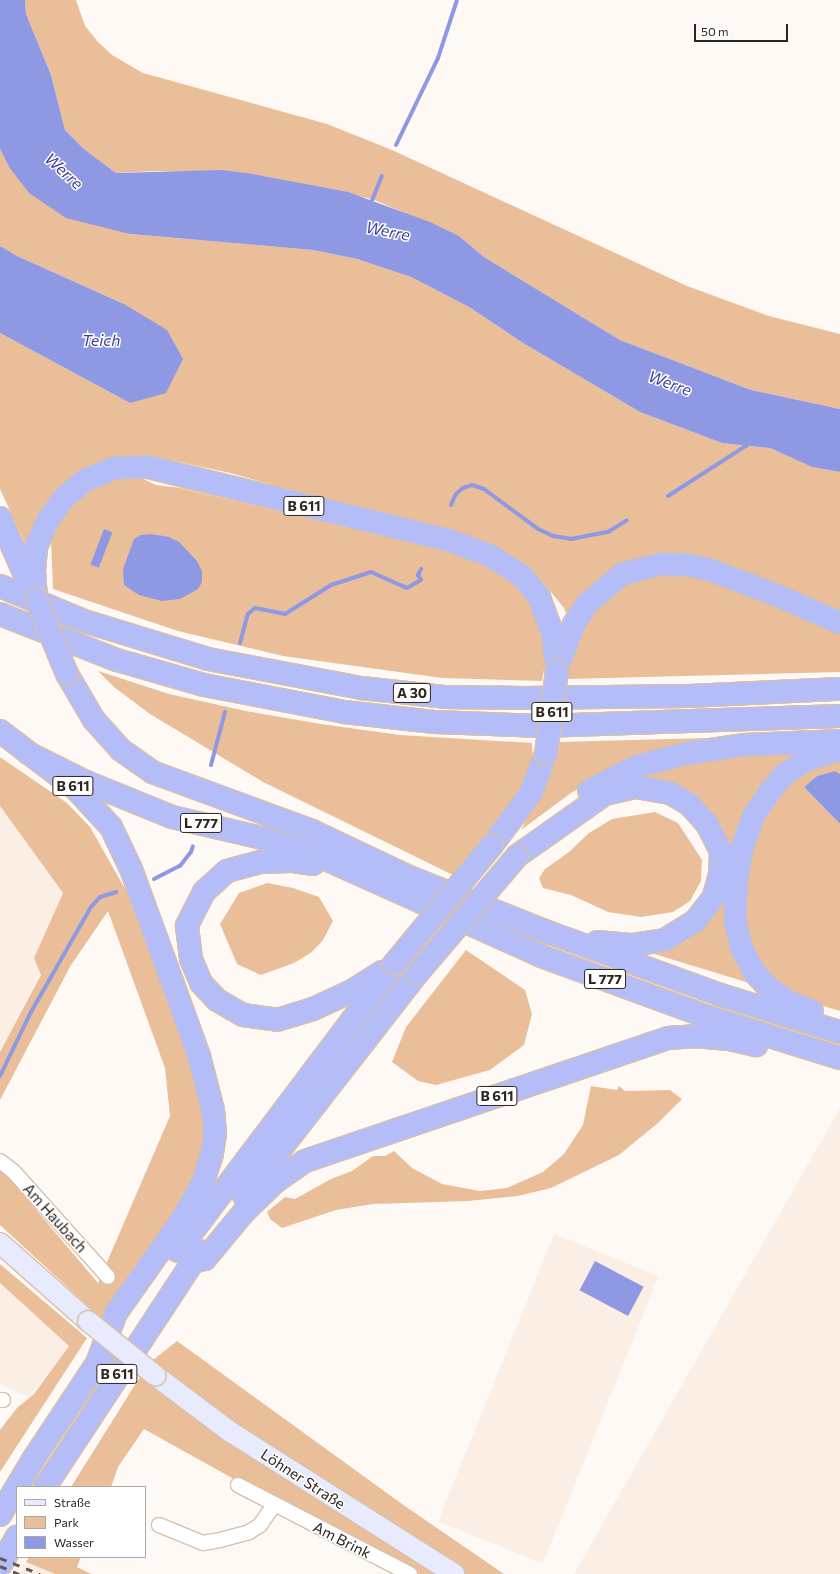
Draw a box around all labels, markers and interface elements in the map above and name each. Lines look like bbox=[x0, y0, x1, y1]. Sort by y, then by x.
scale bar bbox=[696, 16, 790, 42]
text: 50 m bbox=[701, 24, 729, 38]
water label: Werre bbox=[41, 149, 87, 193]
water label: Werre bbox=[364, 217, 412, 245]
water label: Teich bbox=[82, 330, 120, 350]
water label: Werre bbox=[646, 366, 694, 400]
road number: B 611 bbox=[283, 494, 325, 518]
road number: A 30 bbox=[392, 681, 432, 705]
road number: B 611 bbox=[531, 700, 573, 724]
road number: B 611 bbox=[52, 774, 94, 798]
road number: L 777 bbox=[180, 811, 222, 835]
road number: L 777 bbox=[584, 967, 626, 991]
road number: B 611 bbox=[476, 1084, 518, 1108]
street label: Am Haubach bbox=[19, 1180, 91, 1256]
road number: B 611 bbox=[96, 1362, 138, 1386]
street label: Löhner Straße bbox=[257, 1445, 349, 1513]
legend bbox=[16, 1486, 146, 1558]
text: Straße bbox=[54, 1495, 90, 1509]
text: Park bbox=[54, 1515, 79, 1529]
street label: Am Brink bbox=[310, 1518, 374, 1562]
text: Wasser bbox=[54, 1535, 94, 1549]

